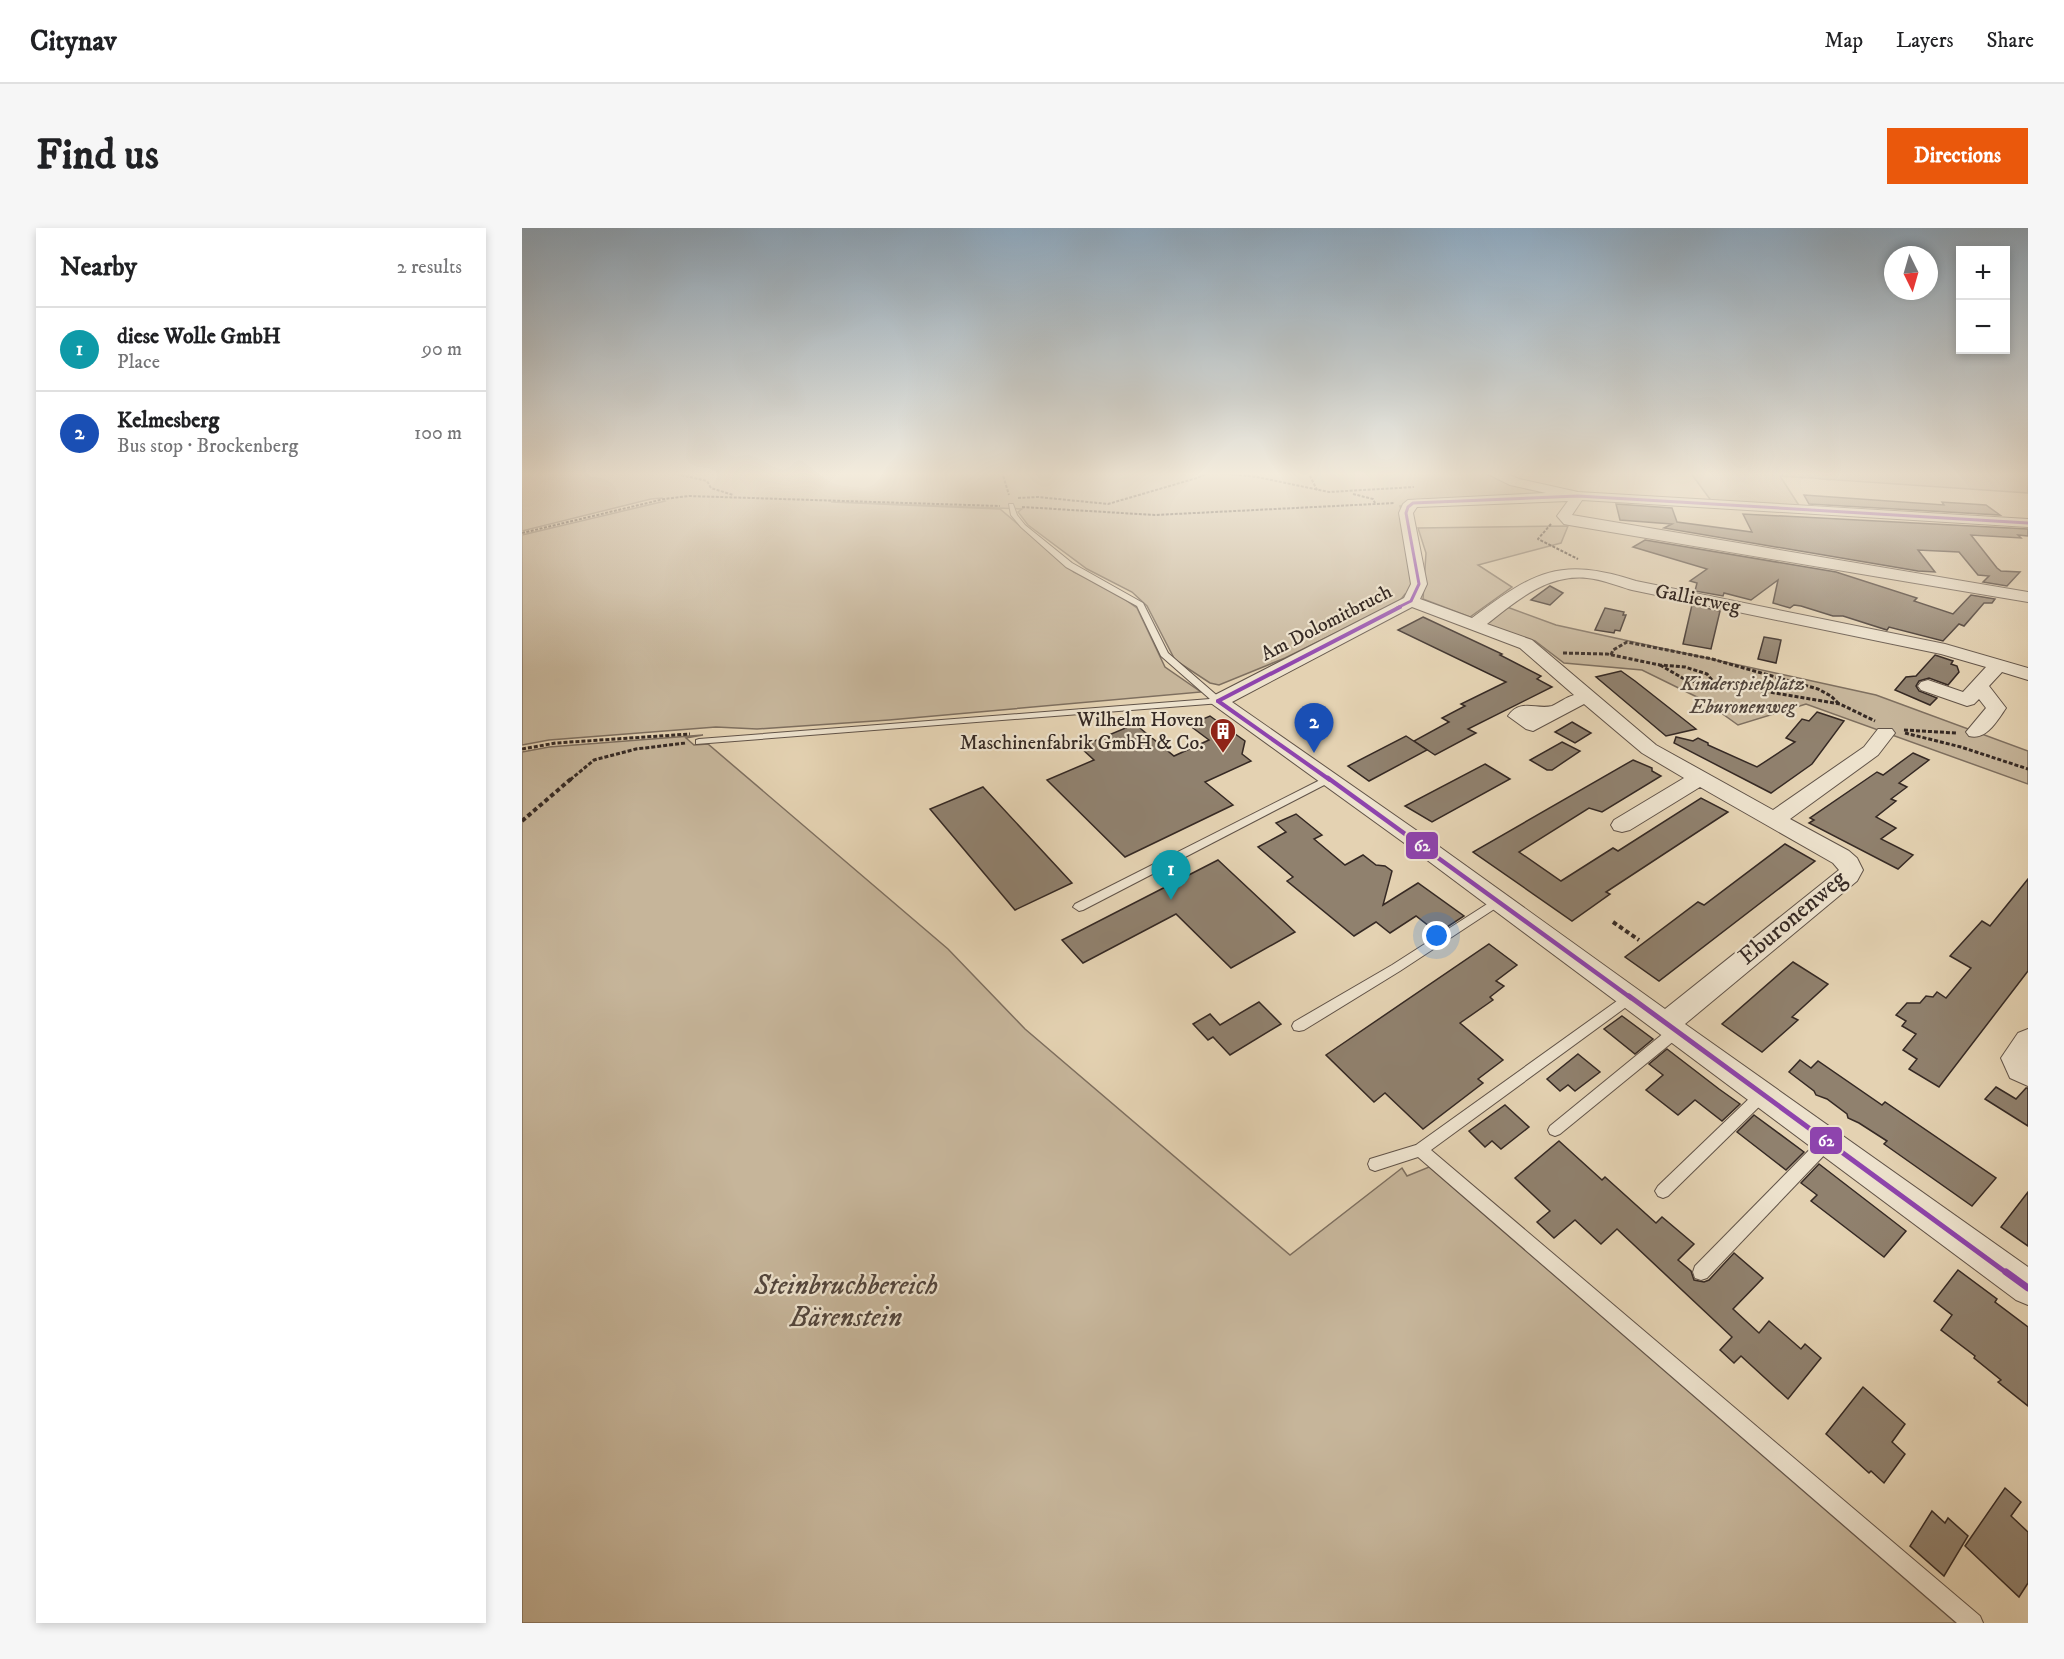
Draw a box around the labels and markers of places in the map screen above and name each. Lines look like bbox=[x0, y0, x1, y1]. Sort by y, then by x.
pin: 2 bbox=[1294, 704, 1334, 753]
place label: Wilhelm Hoven Maschinenfabrik GmbH & Co. bbox=[960, 708, 1205, 756]
building icon: Wilhelm Hoven Maschinenfabrik GmbH & Co. bbox=[1208, 716, 1238, 754]
pin: 1 bbox=[1152, 850, 1190, 900]

